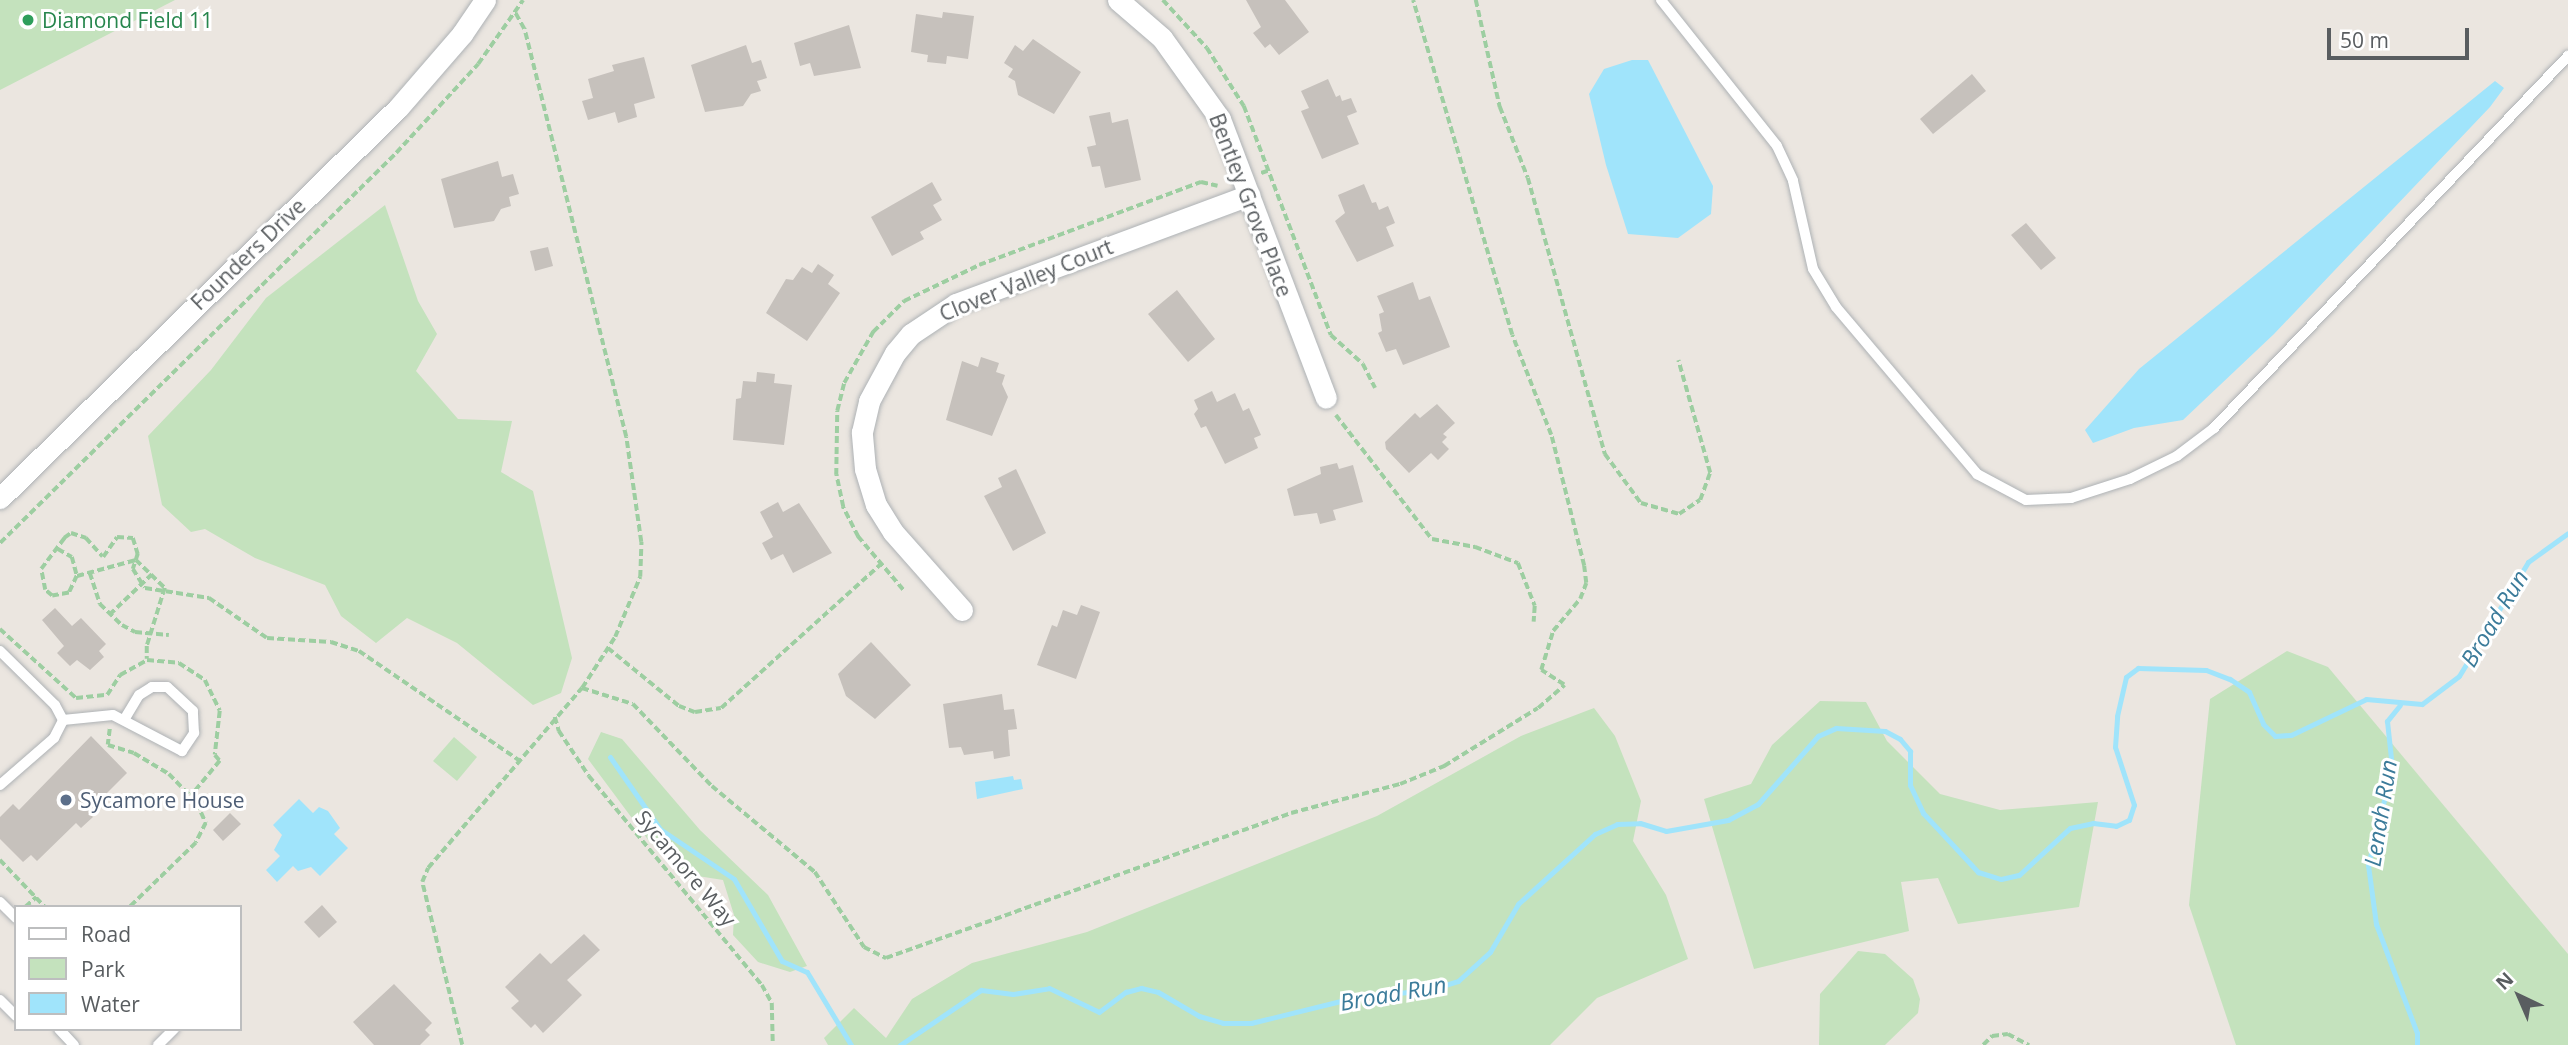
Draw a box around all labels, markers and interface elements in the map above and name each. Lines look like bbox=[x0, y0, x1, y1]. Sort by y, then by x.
place label: Diamond Field 11 bbox=[42, 7, 213, 33]
marker: Diamond Field 11 bbox=[20, 12, 36, 28]
scale bar bbox=[2330, 14, 2472, 58]
text: 50 m bbox=[2340, 26, 2389, 54]
street label: Bentley Grove Place bbox=[1204, 110, 1298, 300]
street label: Founders Drive bbox=[186, 193, 310, 315]
street label: Clover Valley Court bbox=[936, 234, 1116, 326]
water label: Broad Run bbox=[2454, 565, 2534, 671]
water label: Lenah Run bbox=[2358, 758, 2402, 868]
place label: Sycamore House bbox=[80, 787, 244, 813]
marker: Sycamore House bbox=[58, 792, 74, 808]
street label: Sycamore Way bbox=[630, 805, 742, 931]
legend bbox=[14, 905, 242, 1031]
text: Road bbox=[81, 920, 131, 948]
text: Park bbox=[81, 955, 125, 983]
north arrow bbox=[2484, 961, 2554, 1031]
text: N bbox=[2490, 966, 2519, 996]
water label: Broad Run bbox=[1338, 970, 1448, 1016]
text: Water bbox=[81, 990, 140, 1018]

